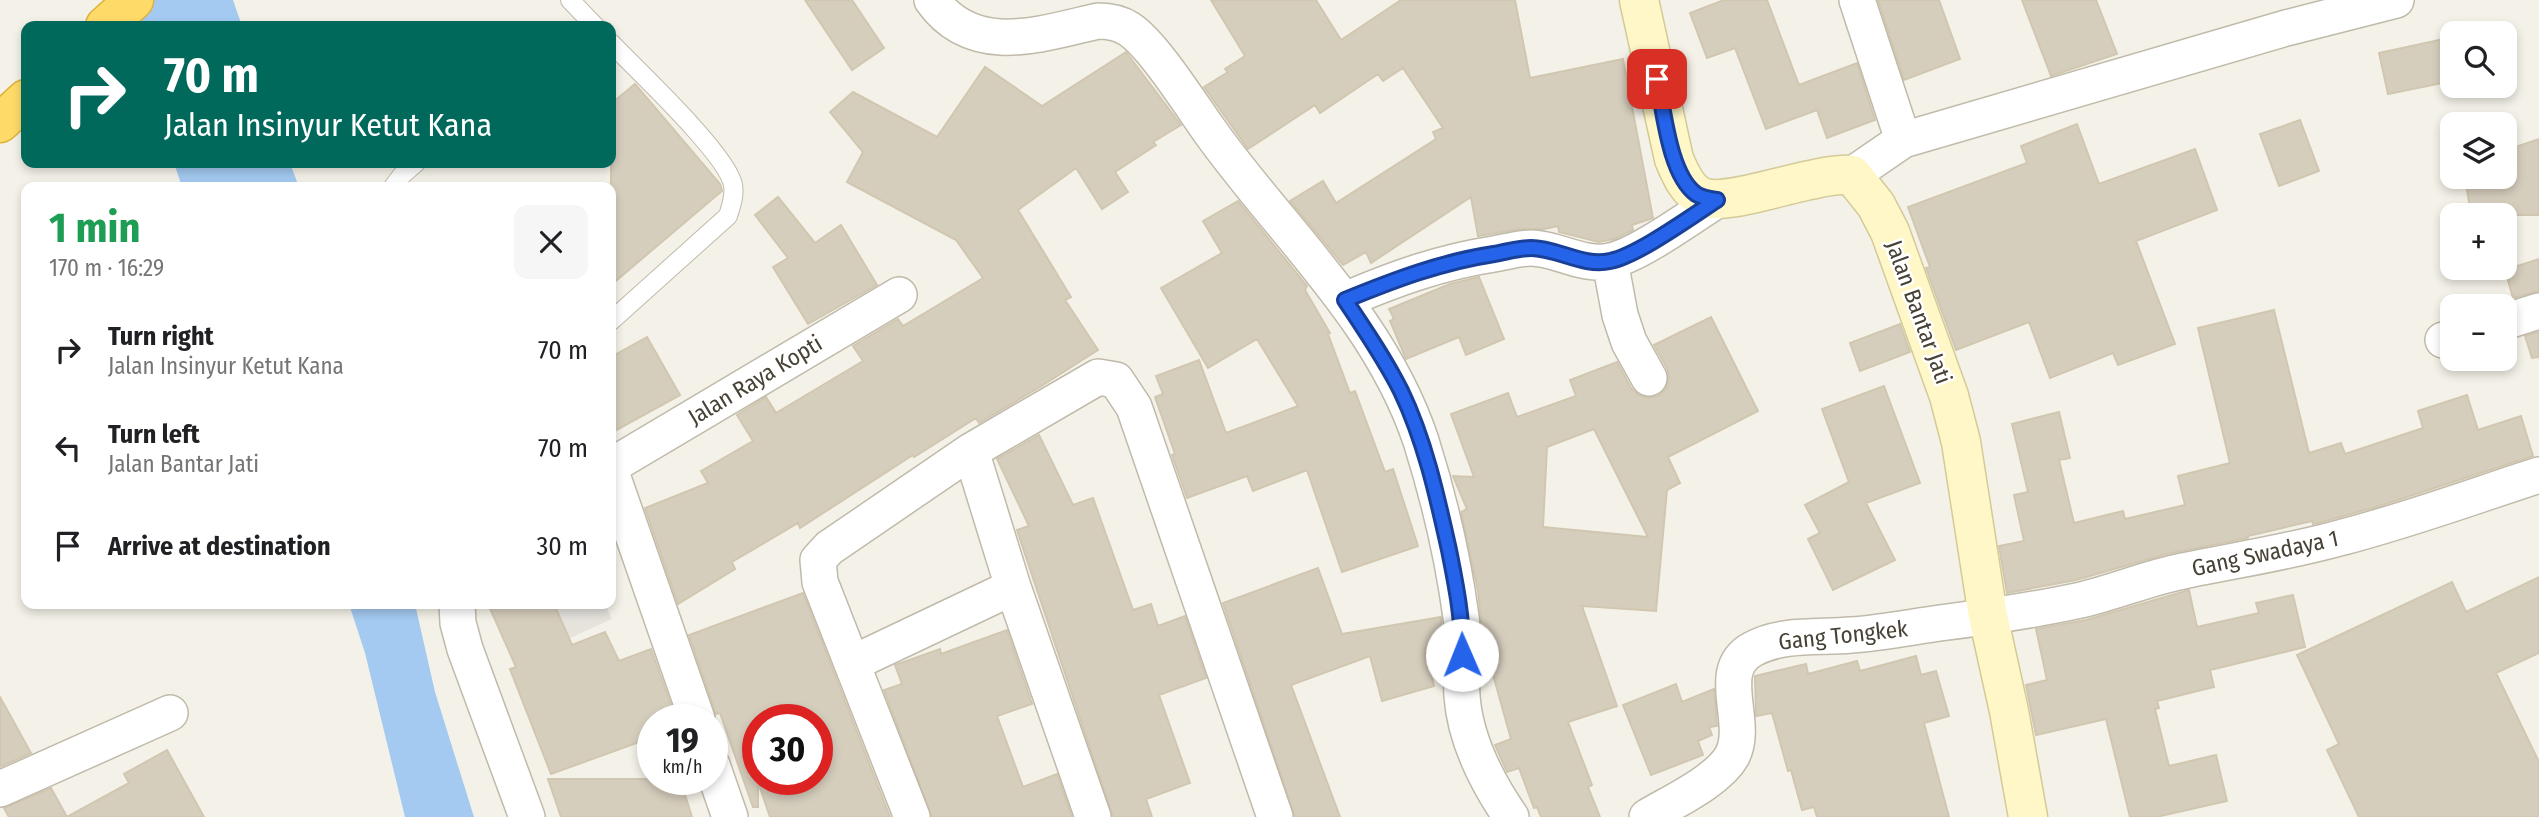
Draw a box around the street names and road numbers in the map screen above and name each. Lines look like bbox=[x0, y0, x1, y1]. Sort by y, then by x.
street label: Jalan Bantar Jati bbox=[1880, 236, 1958, 388]
street label: Jalan Raya Kopti bbox=[683, 329, 827, 431]
street label: Gang Swadaya 1 bbox=[2189, 524, 2341, 582]
street label: Gang Tongkek bbox=[1777, 614, 1909, 656]

